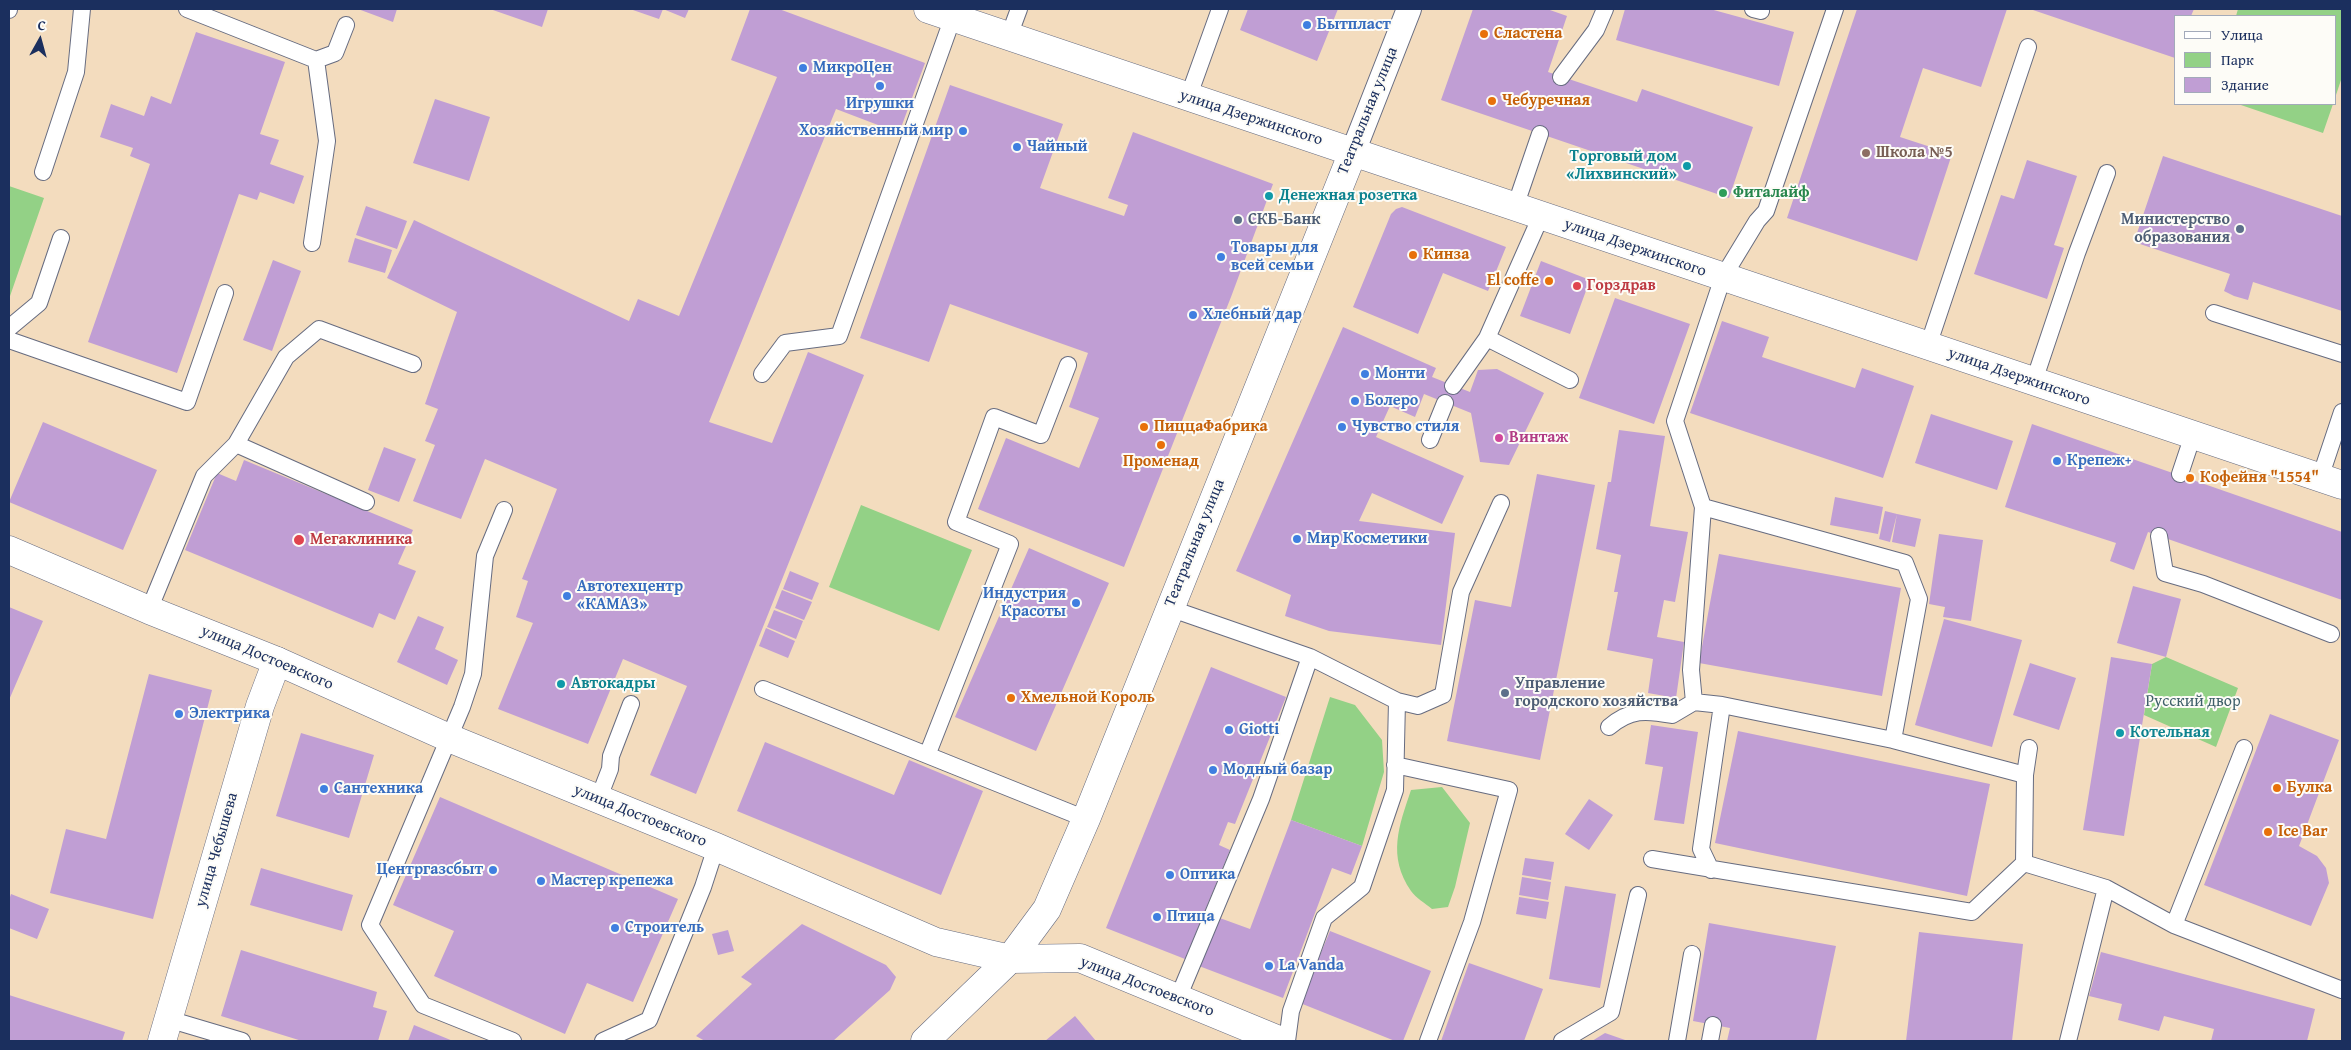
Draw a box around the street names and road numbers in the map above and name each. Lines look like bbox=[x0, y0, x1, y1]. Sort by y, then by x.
street label: Театральная улица bbox=[1334, 44, 1402, 178]
street label: улица Дзержинского bbox=[1177, 86, 1325, 150]
street label: улица Дзержинского bbox=[1561, 215, 1709, 281]
street label: улица Дзержинского bbox=[1945, 344, 2093, 410]
street label: Театральная улица bbox=[1161, 476, 1229, 610]
street label: улица Достоевского bbox=[198, 621, 336, 695]
street label: улица Достоевского bbox=[571, 781, 709, 851]
street label: улица Чебышева bbox=[191, 790, 243, 910]
street label: улица Достоевского bbox=[1077, 953, 1217, 1021]

